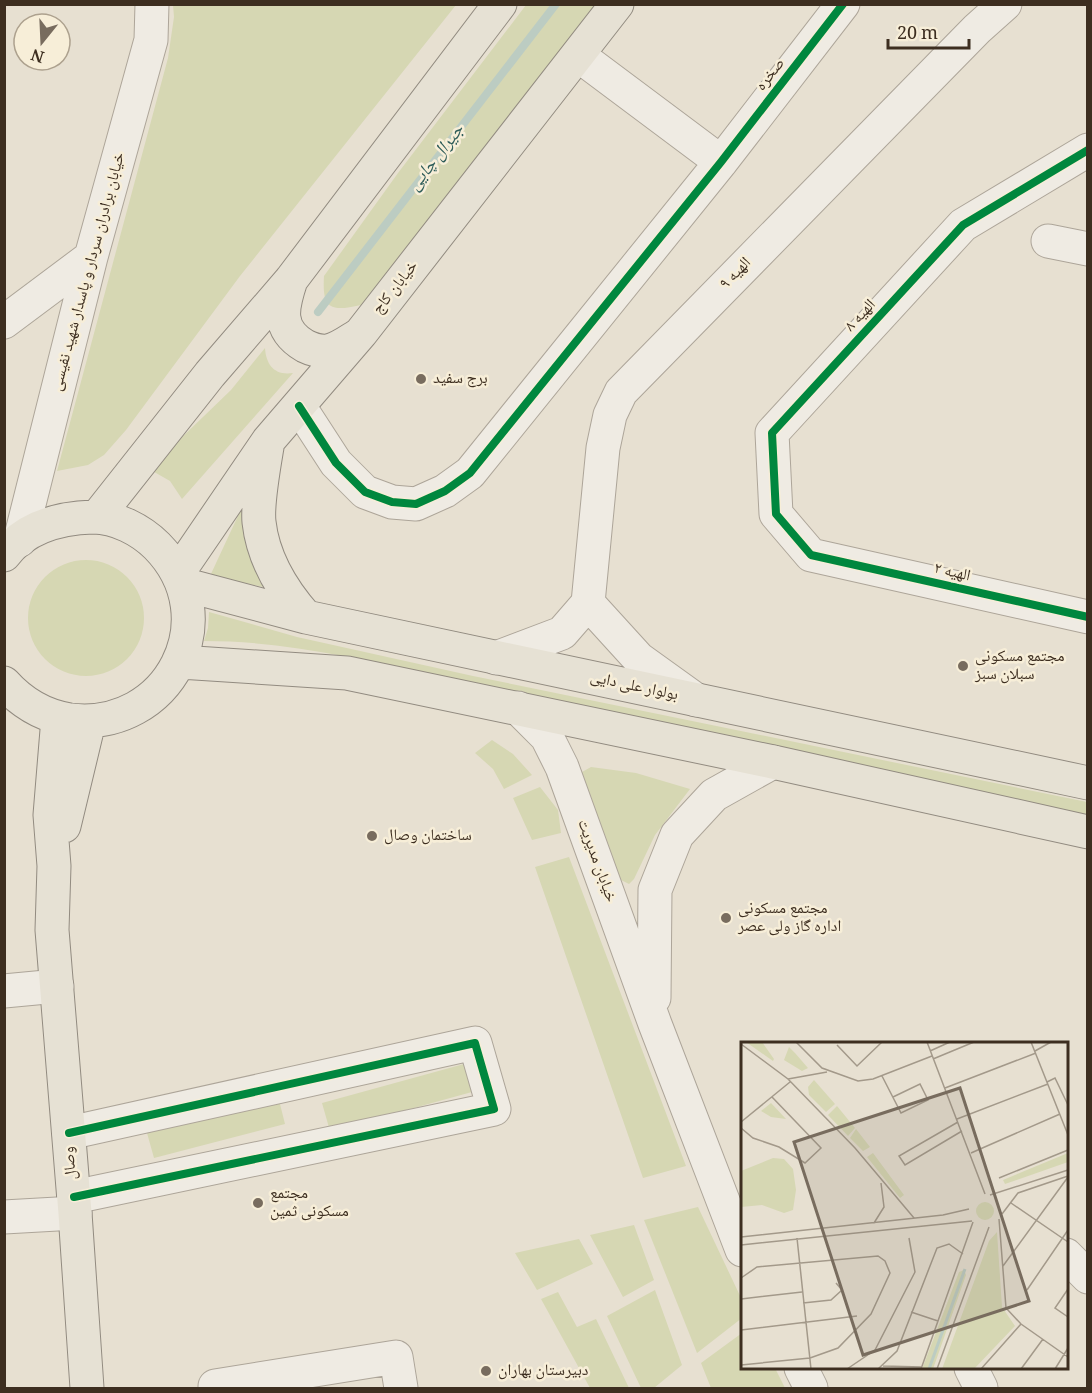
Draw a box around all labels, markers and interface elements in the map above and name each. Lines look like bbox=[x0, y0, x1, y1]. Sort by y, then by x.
north arrow bbox=[12, 12, 72, 72]
scale bar bbox=[888, 12, 969, 50]
text: 20 m bbox=[897, 20, 938, 50]
text: N bbox=[28, 39, 48, 69]
street label: صخره bbox=[749, 52, 793, 98]
water label: جیرال چایی bbox=[401, 117, 473, 198]
street label: خیابان برادران سردار و پاسدار شهید نفیسی bbox=[44, 150, 134, 394]
street label: الهیه ۹ bbox=[713, 251, 759, 297]
street label: خیابان کاج bbox=[366, 255, 426, 321]
street label: الهیه ۸ bbox=[839, 293, 883, 339]
place label: برج سفید bbox=[433, 366, 488, 393]
marker: برج سفید bbox=[414, 372, 428, 386]
street label: الهیه ۲ bbox=[931, 556, 973, 590]
place label: مجتمع مسکونی سبلان سبز bbox=[974, 644, 1065, 689]
marker: مجتمع مسکونی سبلان سبز bbox=[956, 659, 970, 673]
street label: بولوار علی دایی bbox=[587, 664, 681, 710]
street label: خیابان مدیریت bbox=[568, 816, 624, 906]
place label: ساختمان وصال bbox=[384, 823, 472, 850]
marker: ساختمان وصال bbox=[365, 829, 379, 843]
place label: مجتمع مسکونی اداره گاز ولی عصر bbox=[737, 896, 841, 941]
marker: مجتمع مسکونی اداره گاز ولی عصر bbox=[719, 911, 733, 925]
inset map bbox=[741, 1042, 1068, 1369]
street label: وصال bbox=[56, 1145, 86, 1181]
place label: مجتمع مسکونی ثمین bbox=[270, 1181, 349, 1226]
marker: مجتمع مسکونی ثمین bbox=[251, 1196, 265, 1210]
place label: دبیرستان بهاران bbox=[498, 1358, 588, 1385]
marker: دبیرستان بهاران bbox=[479, 1364, 493, 1378]

